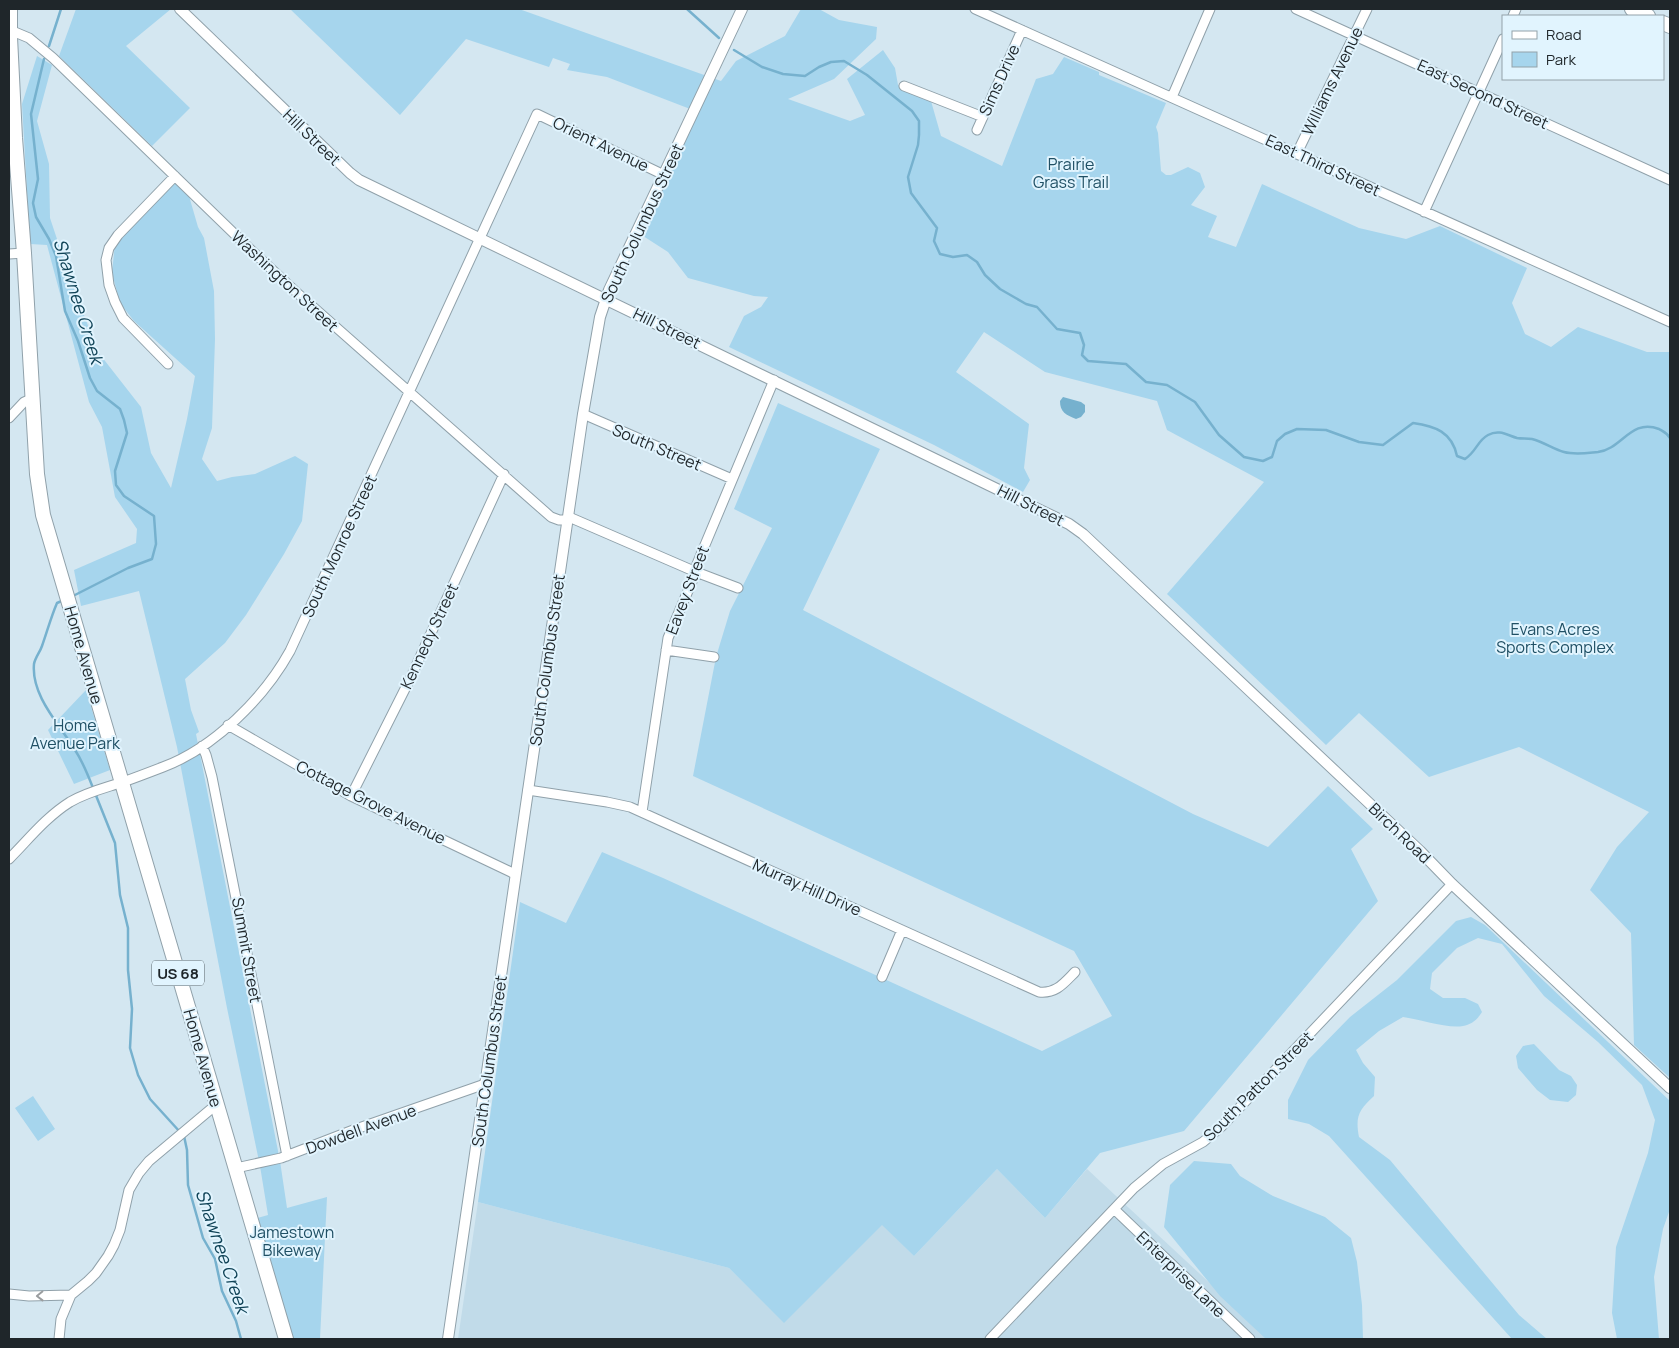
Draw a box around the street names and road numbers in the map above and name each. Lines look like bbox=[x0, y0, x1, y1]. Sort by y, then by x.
street label: Williams Avenue bbox=[1296, 23, 1368, 139]
street label: Sims Drive bbox=[973, 41, 1025, 119]
street label: East Second Street bbox=[1414, 54, 1552, 134]
street label: Hill Street bbox=[278, 104, 346, 170]
street label: Orient Avenue bbox=[549, 111, 653, 177]
street label: East Third Street bbox=[1262, 129, 1384, 201]
street label: South Columbus Street bbox=[595, 140, 689, 306]
street label: Washington Street bbox=[227, 226, 343, 336]
street label: Hill Street bbox=[630, 302, 704, 354]
street label: South Street bbox=[609, 418, 705, 476]
street label: South Monroe Street bbox=[296, 471, 382, 621]
street label: Hill Street bbox=[994, 479, 1068, 531]
street label: Eavey Street bbox=[660, 542, 714, 638]
street label: South Columbus Street bbox=[524, 573, 570, 747]
street label: Kennedy Street bbox=[395, 580, 463, 692]
street label: Home Avenue bbox=[59, 603, 109, 707]
street label: Cottage Grove Avenue bbox=[293, 755, 449, 849]
street label: Birch Road bbox=[1364, 798, 1436, 868]
street label: Murray Hill Drive bbox=[749, 853, 865, 921]
street label: Summit Street bbox=[227, 895, 267, 1005]
road number: US 68 bbox=[152, 960, 204, 986]
street label: South Columbus Street bbox=[466, 974, 512, 1148]
street label: Home Avenue bbox=[178, 1006, 228, 1110]
street label: South Patton Street bbox=[1198, 1026, 1318, 1146]
street label: Dowdell Avenue bbox=[303, 1099, 419, 1159]
street label: Enterprise Lane bbox=[1132, 1226, 1230, 1322]

